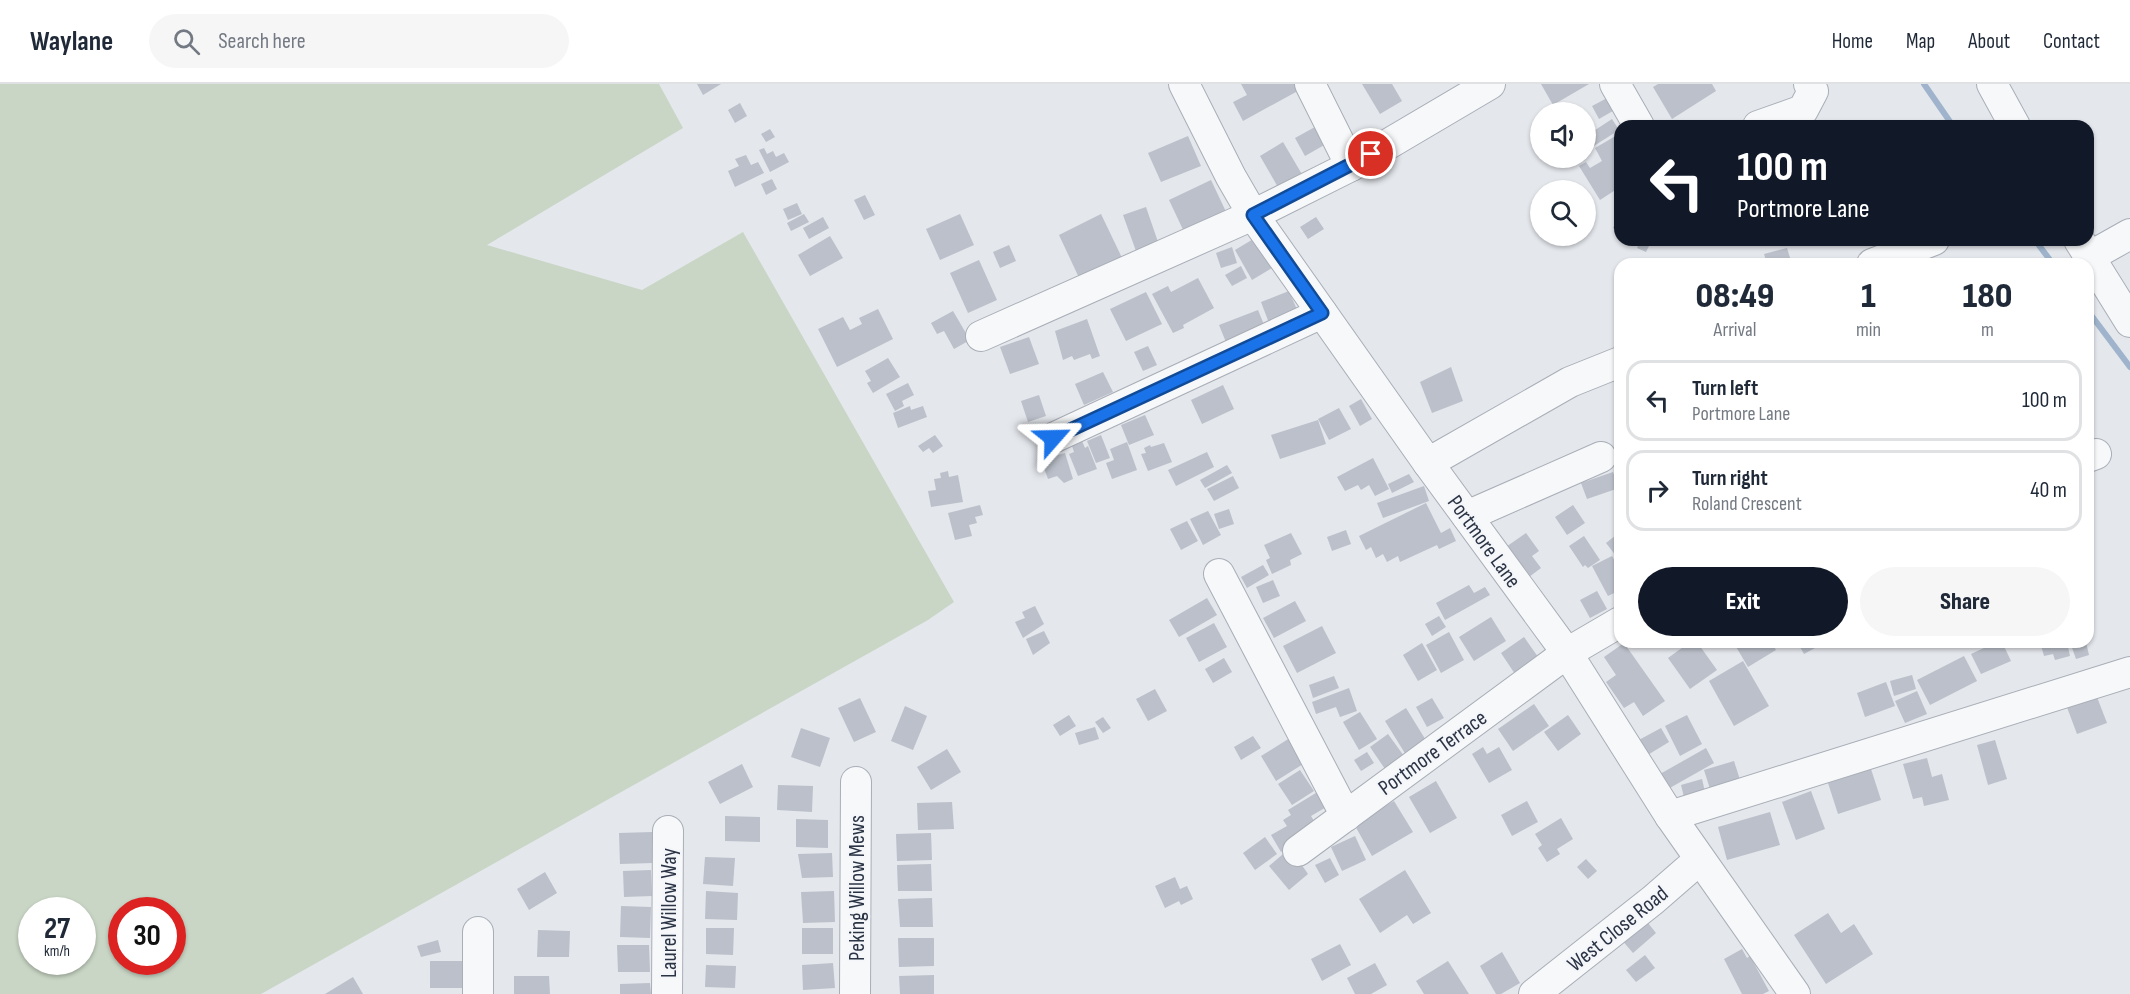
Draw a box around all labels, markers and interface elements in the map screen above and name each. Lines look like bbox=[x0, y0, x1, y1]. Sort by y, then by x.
search box bbox=[149, 14, 569, 68]
text: Waylane bbox=[30, 25, 113, 58]
icon: search bbox=[170, 25, 203, 58]
text: Search here bbox=[218, 28, 306, 55]
text: Home bbox=[1832, 29, 1873, 54]
text: Map bbox=[1906, 29, 1935, 54]
text: About bbox=[1968, 29, 2010, 54]
text: Contact bbox=[2043, 29, 2100, 54]
map controls bbox=[1530, 102, 1596, 246]
button: sound bbox=[1530, 102, 1596, 168]
pin bbox=[1345, 128, 1396, 179]
icon: arrive bbox=[1354, 137, 1387, 170]
text: 100 m bbox=[1737, 142, 1828, 193]
icon: left bbox=[1638, 144, 1716, 222]
button: search bbox=[1530, 180, 1596, 246]
text: Portmore Lane bbox=[1737, 193, 1870, 225]
text: 08:49 bbox=[1695, 275, 1774, 318]
text: 1 bbox=[1861, 275, 1876, 318]
text: 180 bbox=[1963, 275, 2013, 318]
text: Arrival bbox=[1713, 318, 1756, 342]
text: min bbox=[1856, 318, 1881, 342]
text: m bbox=[1981, 318, 1994, 342]
text: Turn left bbox=[1692, 375, 1758, 402]
icon: left bbox=[1641, 384, 1674, 417]
text: 100 m bbox=[2022, 387, 2067, 414]
text: Portmore Lane bbox=[1692, 402, 1790, 426]
position arrow bbox=[1021, 406, 1085, 470]
text: Turn right bbox=[1692, 465, 1768, 492]
icon: right bbox=[1641, 474, 1674, 507]
text: 40 m bbox=[2030, 477, 2067, 504]
street label: Portmore Lane bbox=[1441, 490, 1526, 594]
text: Roland Crescent bbox=[1692, 492, 1802, 516]
button: Exit bbox=[1638, 567, 1848, 636]
button: Share bbox=[1860, 567, 2070, 636]
street label: Portmore Terrace bbox=[1373, 705, 1493, 802]
street label: Peking Willow Mews bbox=[844, 815, 871, 961]
street label: Laurel Willow Way bbox=[656, 847, 683, 978]
street label: West Close Road bbox=[1562, 880, 1674, 978]
speed limit sign: 30 bbox=[108, 897, 186, 975]
text: 27 bbox=[44, 911, 70, 947]
text: km/h bbox=[44, 942, 70, 961]

